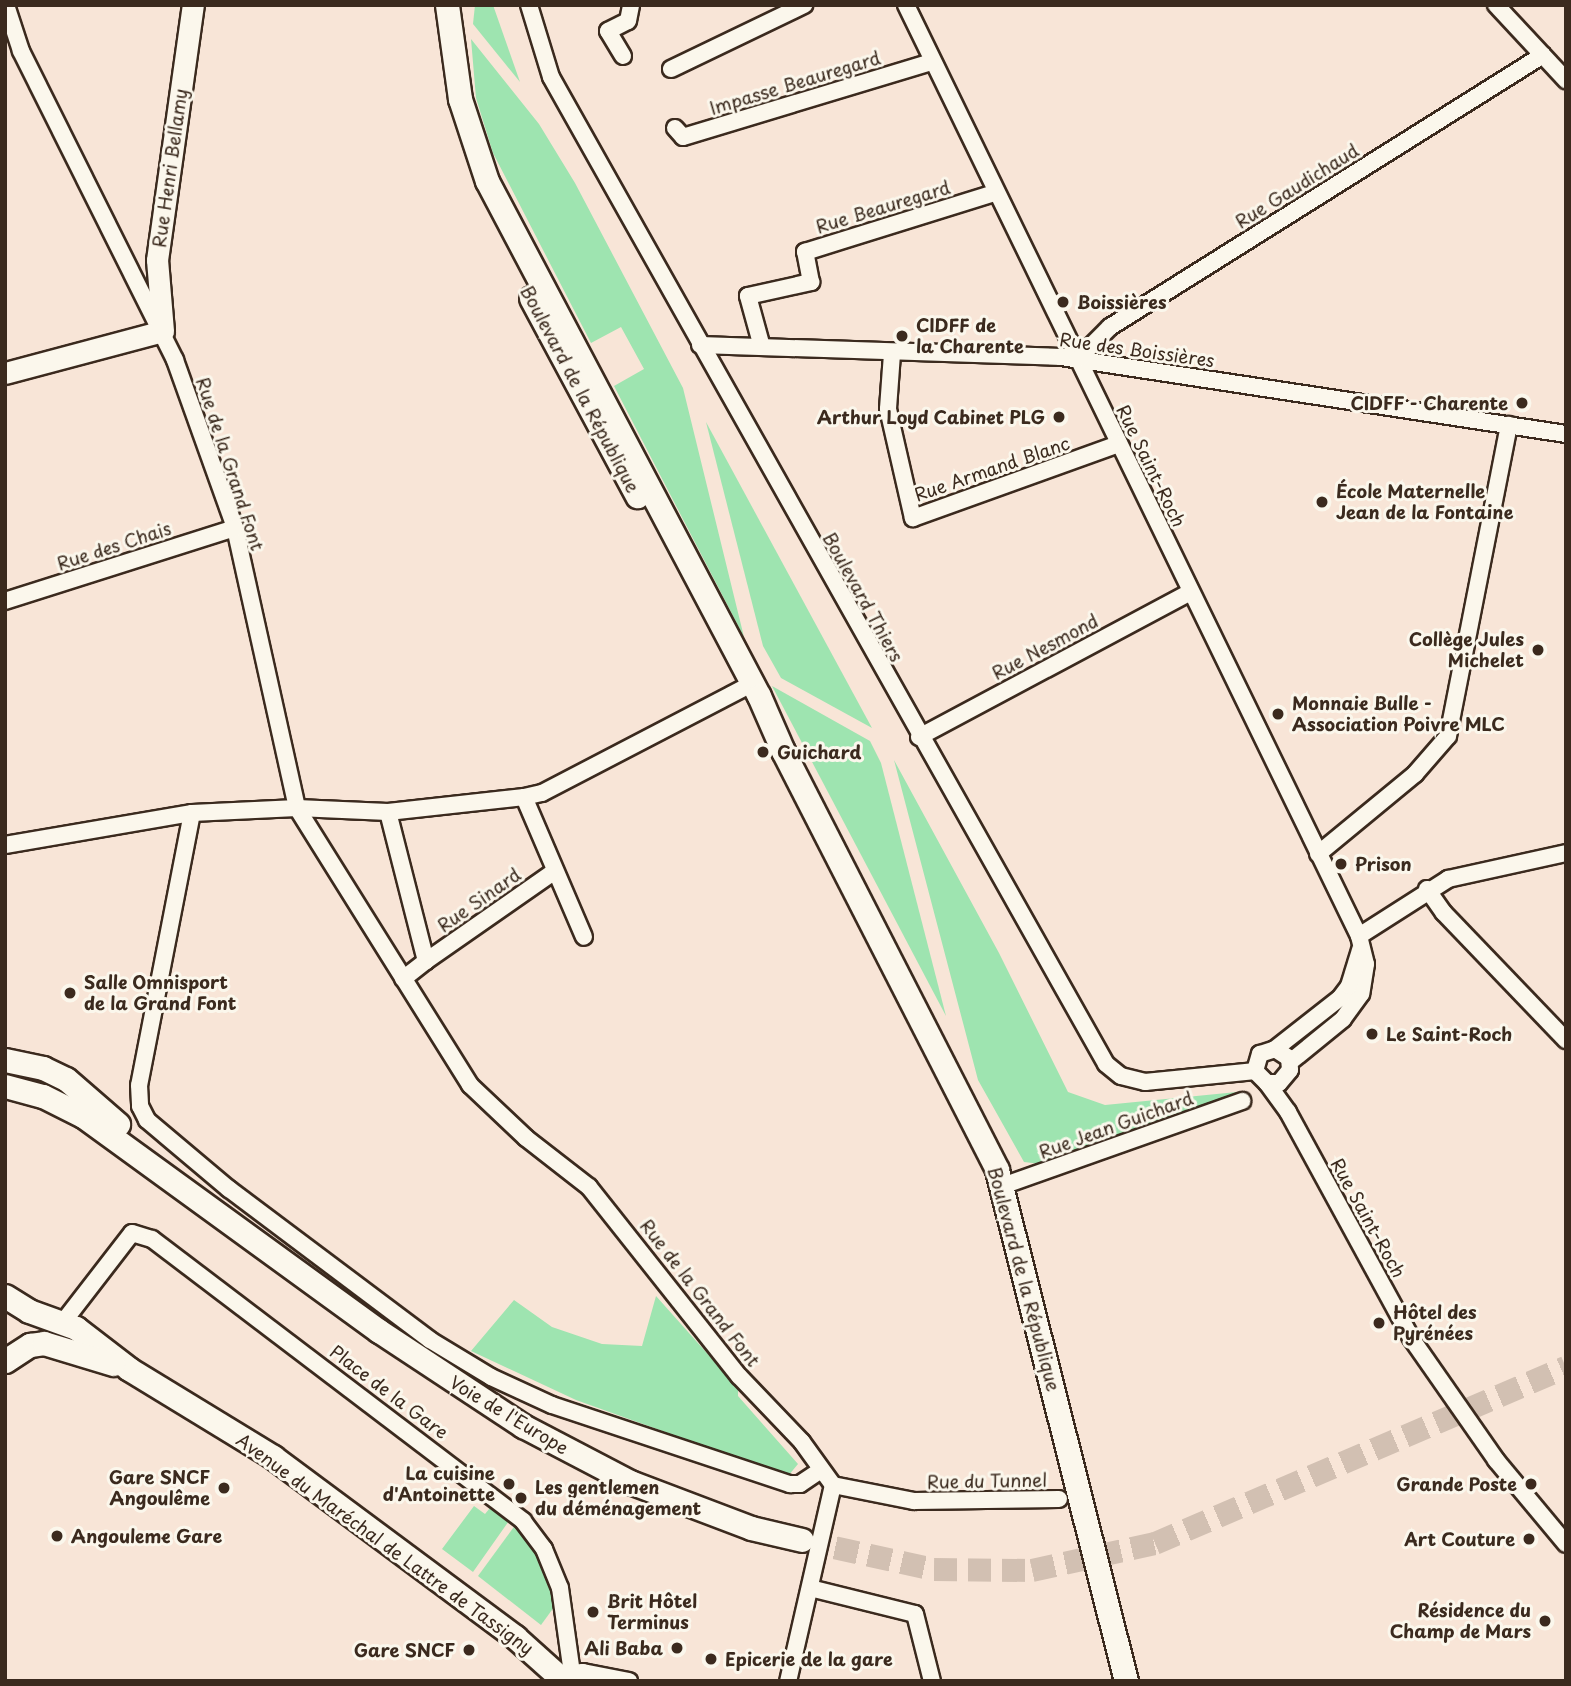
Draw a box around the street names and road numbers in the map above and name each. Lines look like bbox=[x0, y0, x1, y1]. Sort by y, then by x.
street label: Impasse Beauregard bbox=[707, 47, 883, 119]
street label: Rue Henri Bellamy bbox=[148, 86, 192, 250]
street label: Rue Gaudichaud bbox=[1231, 139, 1363, 233]
street label: Rue Beauregard bbox=[813, 176, 953, 238]
street label: Boulevard de la République bbox=[516, 281, 644, 497]
street label: Rue des Boissières bbox=[1057, 328, 1217, 372]
street label: Rue de la Grand Font bbox=[191, 372, 269, 556]
street label: Rue Saint-Roch bbox=[1112, 401, 1190, 531]
street label: Rue Armand Blanc bbox=[910, 432, 1074, 506]
street label: Rue des Chais bbox=[53, 517, 175, 575]
street label: Boulevard Thiers bbox=[818, 528, 908, 666]
street label: Rue Nesmond bbox=[987, 609, 1103, 685]
street label: Rue Sinard bbox=[433, 863, 525, 937]
street label: Rue Jean Guichard bbox=[1034, 1086, 1198, 1164]
street label: Rue Saint-Roch bbox=[1326, 1154, 1410, 1282]
street label: Boulevard de la République bbox=[983, 1164, 1065, 1394]
street label: Rue de la Grand Font bbox=[634, 1213, 766, 1373]
street label: Place de la Gare bbox=[326, 1340, 452, 1444]
street label: Voie de l'Europe bbox=[445, 1371, 573, 1459]
street label: Avenue du Maréchal de Lattre de Tassigny bbox=[230, 1428, 540, 1660]
street label: Rue du Tunnel bbox=[925, 1469, 1049, 1493]

